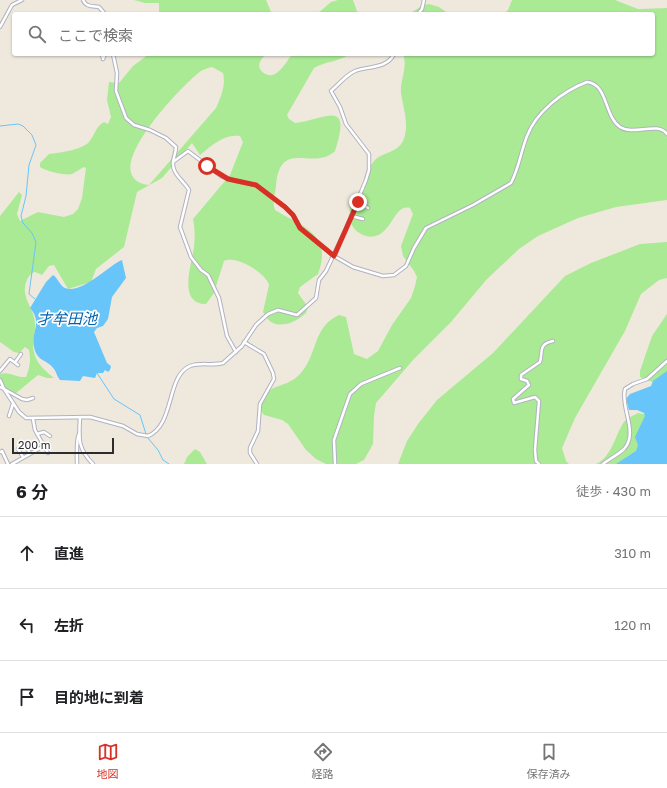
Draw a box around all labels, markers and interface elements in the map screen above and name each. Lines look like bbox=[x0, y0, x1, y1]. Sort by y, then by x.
search box bbox=[12, 12, 655, 56]
icon: search bbox=[26, 23, 48, 45]
text: ここで検索 bbox=[58, 26, 133, 44]
route start bbox=[198, 157, 216, 175]
route end bbox=[349, 193, 367, 211]
water label: 才牟田池 bbox=[37, 309, 99, 327]
scale bar bbox=[12, 436, 114, 455]
text: 200 m bbox=[18, 438, 51, 451]
text: 6 分 bbox=[16, 481, 48, 502]
text: 徒歩 · 430 m bbox=[576, 483, 651, 499]
icon: ahead bbox=[16, 542, 38, 564]
text: 直進 bbox=[54, 544, 84, 562]
text: 310 m bbox=[614, 545, 651, 561]
icon: left bbox=[16, 614, 38, 636]
text: 左折 bbox=[54, 616, 84, 634]
text: 120 m bbox=[614, 617, 651, 633]
icon: arrive bbox=[16, 686, 38, 708]
text: 目的地に到着 bbox=[54, 688, 144, 706]
tab: 地図 bbox=[97, 741, 119, 781]
tab: 経路 bbox=[312, 741, 334, 781]
tab: 保存済み bbox=[527, 741, 571, 781]

